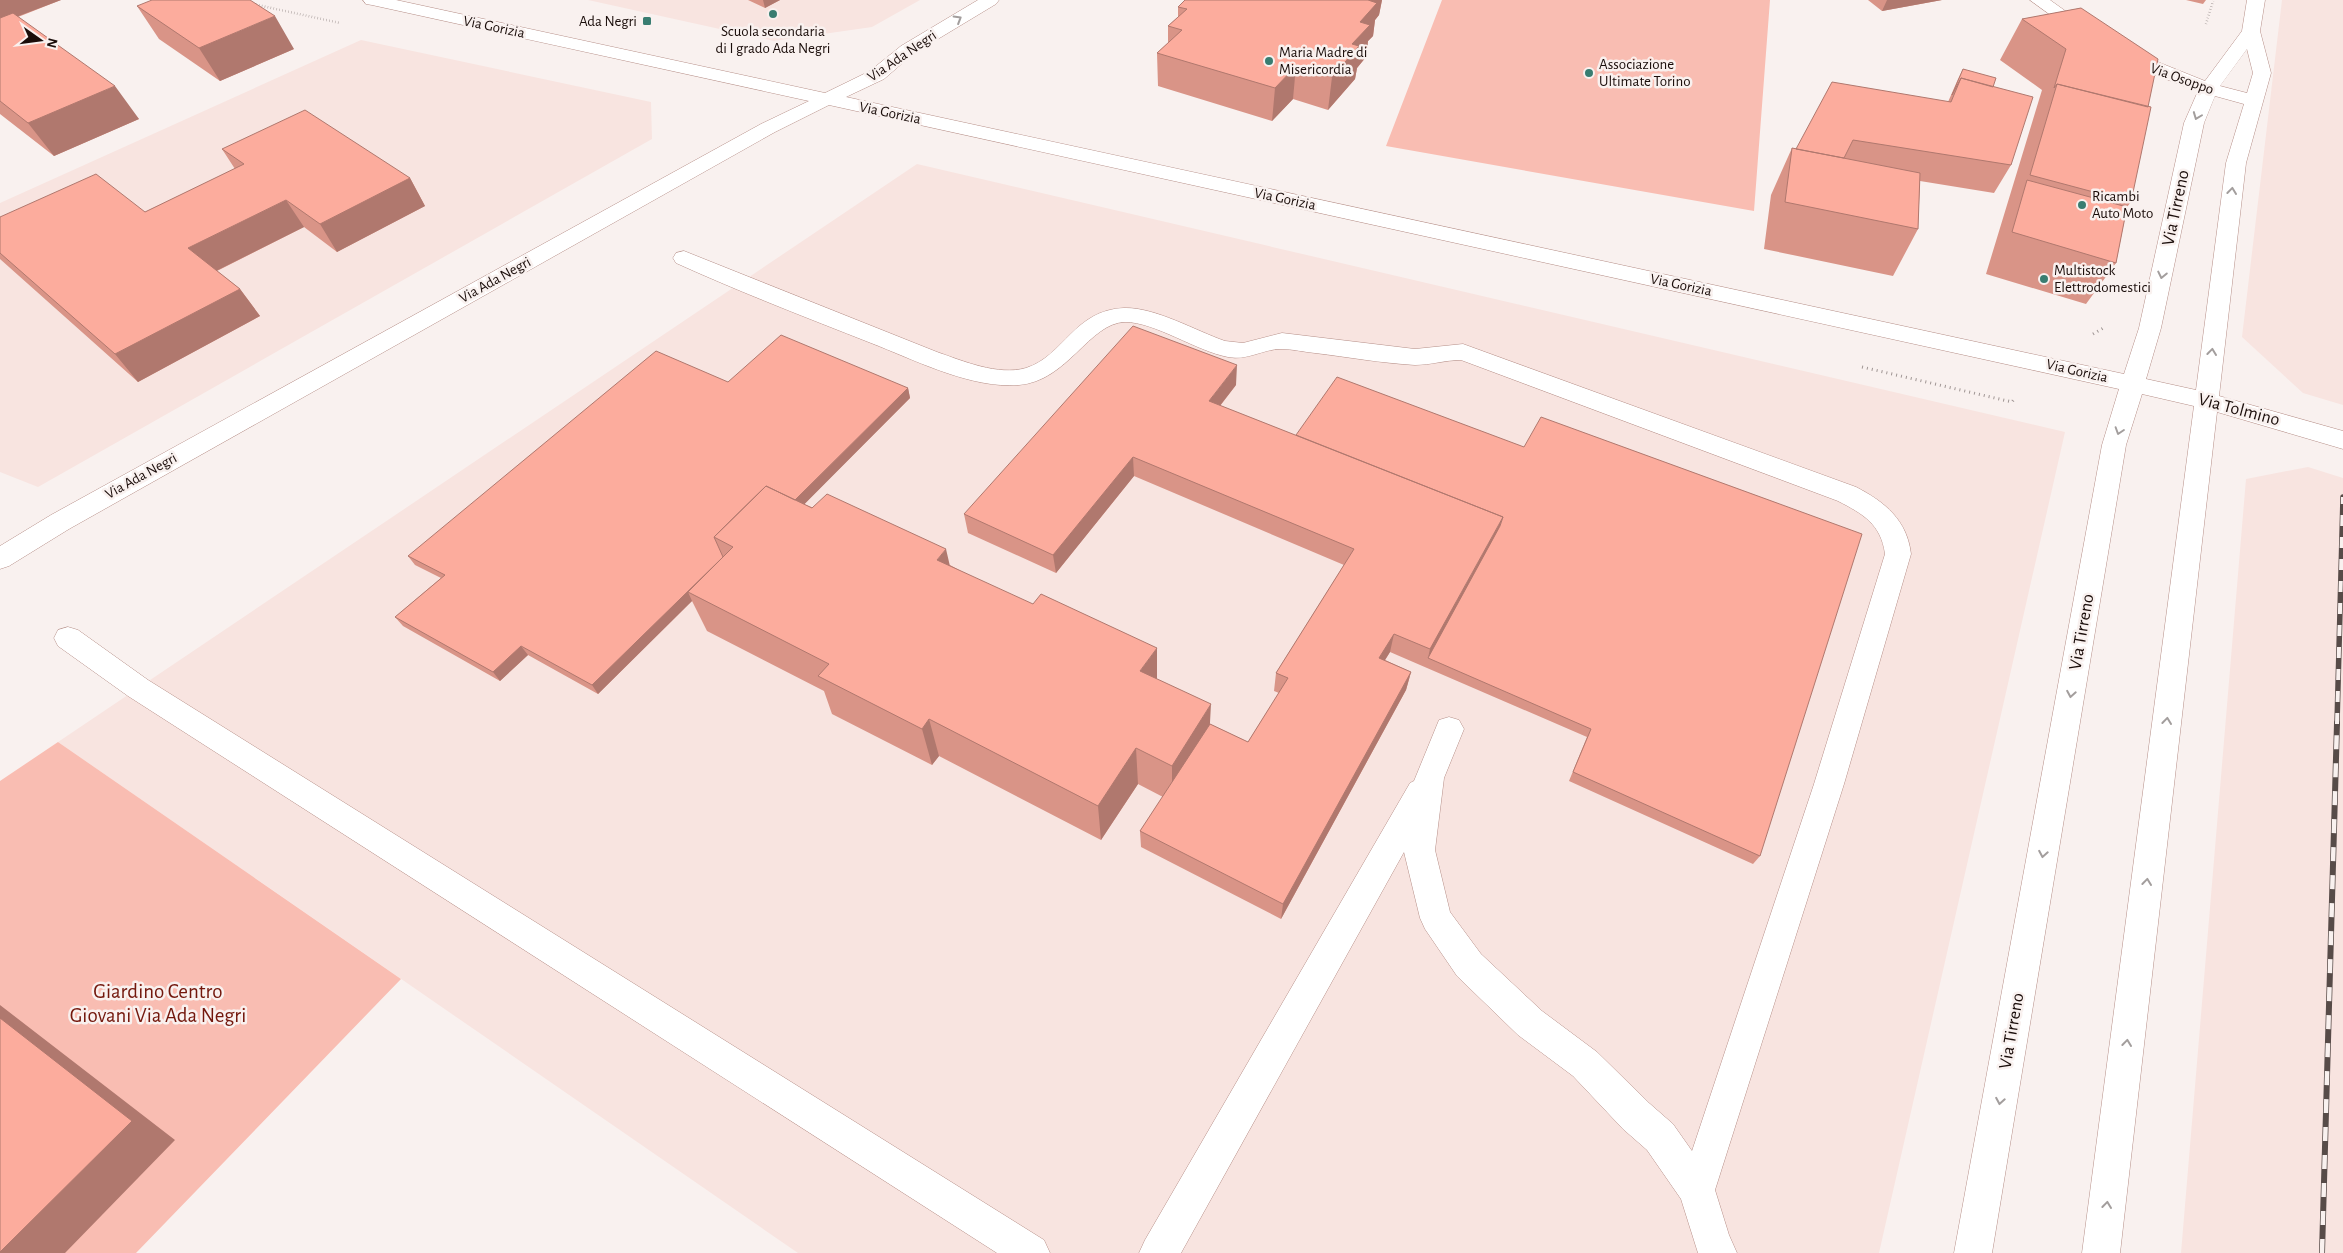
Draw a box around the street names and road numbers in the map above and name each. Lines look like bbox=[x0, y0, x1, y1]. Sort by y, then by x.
street label: Via Gorizia bbox=[462, 13, 526, 41]
street label: Via Ada Negri bbox=[865, 28, 939, 84]
street label: Via Osoppo bbox=[2148, 61, 2216, 97]
street label: Via Gorizia bbox=[858, 99, 922, 127]
street label: Via Tirreno bbox=[2159, 168, 2193, 248]
street label: Via Gorizia bbox=[1253, 185, 1317, 213]
street label: Via Ada Negri bbox=[457, 254, 533, 306]
street label: Via Gorizia bbox=[1649, 271, 1713, 299]
street label: Via Gorizia bbox=[2045, 357, 2109, 385]
street label: Via Tolmino bbox=[2196, 390, 2282, 430]
street label: Via Ada Negri bbox=[103, 450, 179, 502]
street label: Via Tirreno bbox=[2066, 592, 2098, 671]
street label: Via Tirreno bbox=[1996, 991, 2028, 1070]

